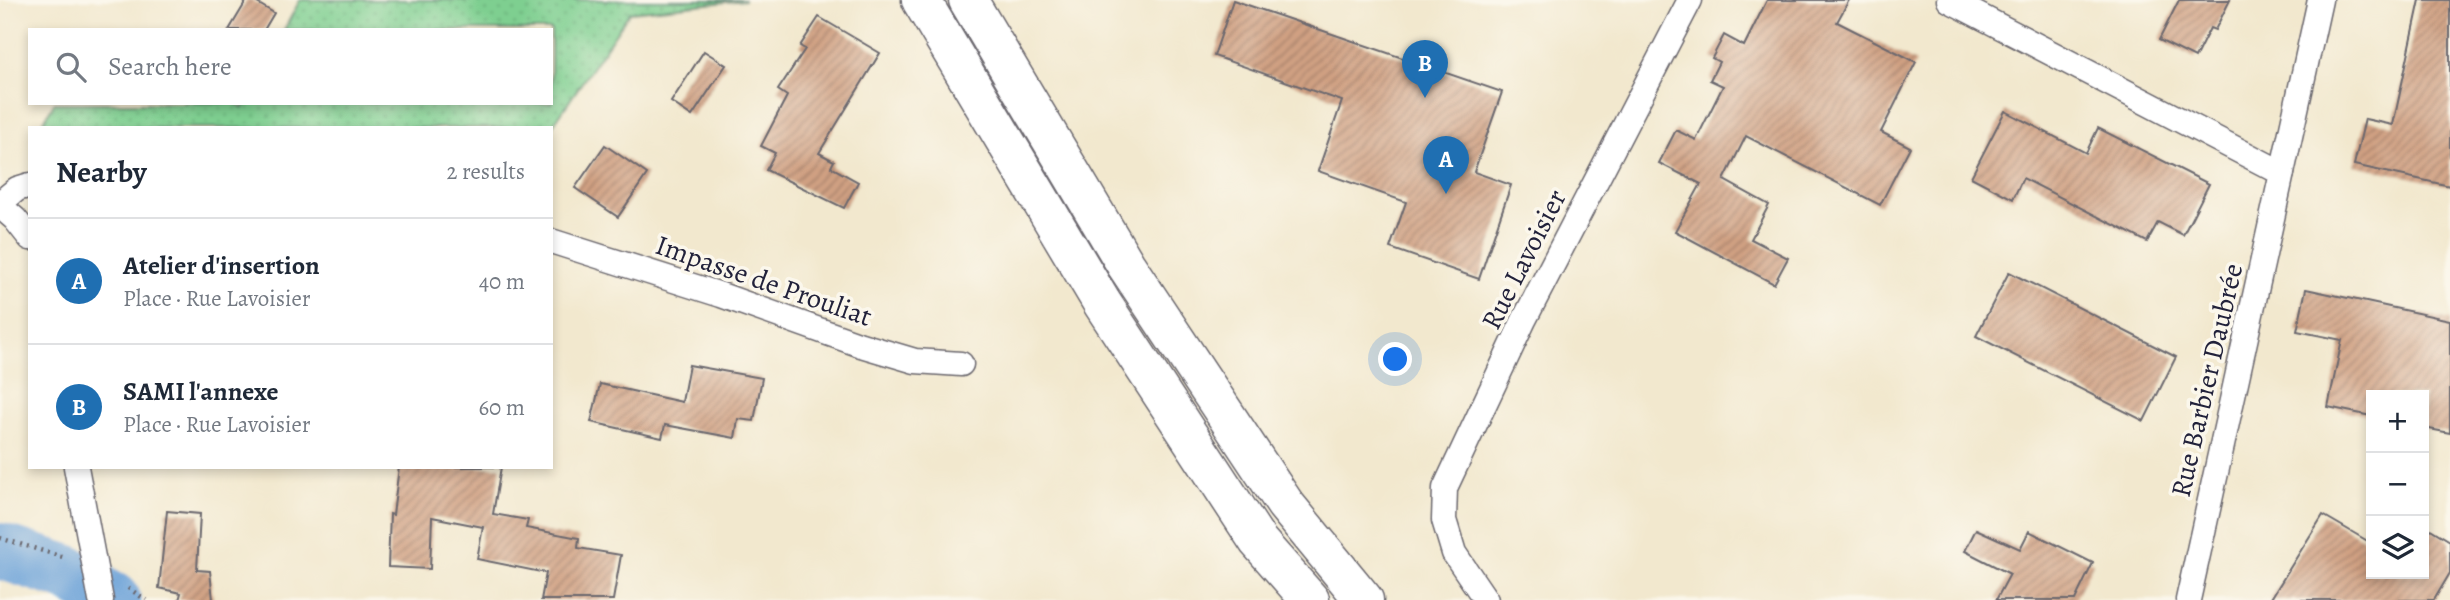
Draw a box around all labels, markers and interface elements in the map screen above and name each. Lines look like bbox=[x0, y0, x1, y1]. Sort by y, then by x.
search box bbox=[28, 28, 553, 105]
pin: B bbox=[1402, 40, 1448, 98]
icon: search bbox=[52, 48, 90, 86]
text: Search here bbox=[108, 49, 232, 84]
pin: A bbox=[1423, 136, 1469, 194]
text: Nearby bbox=[56, 152, 147, 192]
text: 2 results bbox=[447, 156, 525, 187]
street label: Rue Lavoisier bbox=[1472, 183, 1576, 336]
street label: Impasse de Prouliat bbox=[650, 226, 877, 336]
text: Atelier d'insertion bbox=[123, 248, 320, 283]
street label: Rue Barbier Daubrée bbox=[2162, 260, 2252, 501]
text: A bbox=[72, 266, 86, 297]
text: 40 m bbox=[479, 266, 525, 297]
text: Place · Rue Lavoisier bbox=[123, 283, 311, 314]
your location bbox=[1378, 342, 1412, 376]
text: SAMI l'annexe bbox=[123, 374, 279, 409]
map controls bbox=[2366, 390, 2429, 579]
button: + bbox=[2366, 390, 2429, 453]
text: B bbox=[72, 392, 86, 423]
text: 60 m bbox=[478, 392, 525, 423]
text: Place · Rue Lavoisier bbox=[123, 409, 311, 440]
button: − bbox=[2366, 453, 2429, 516]
button: layers bbox=[2366, 516, 2429, 579]

